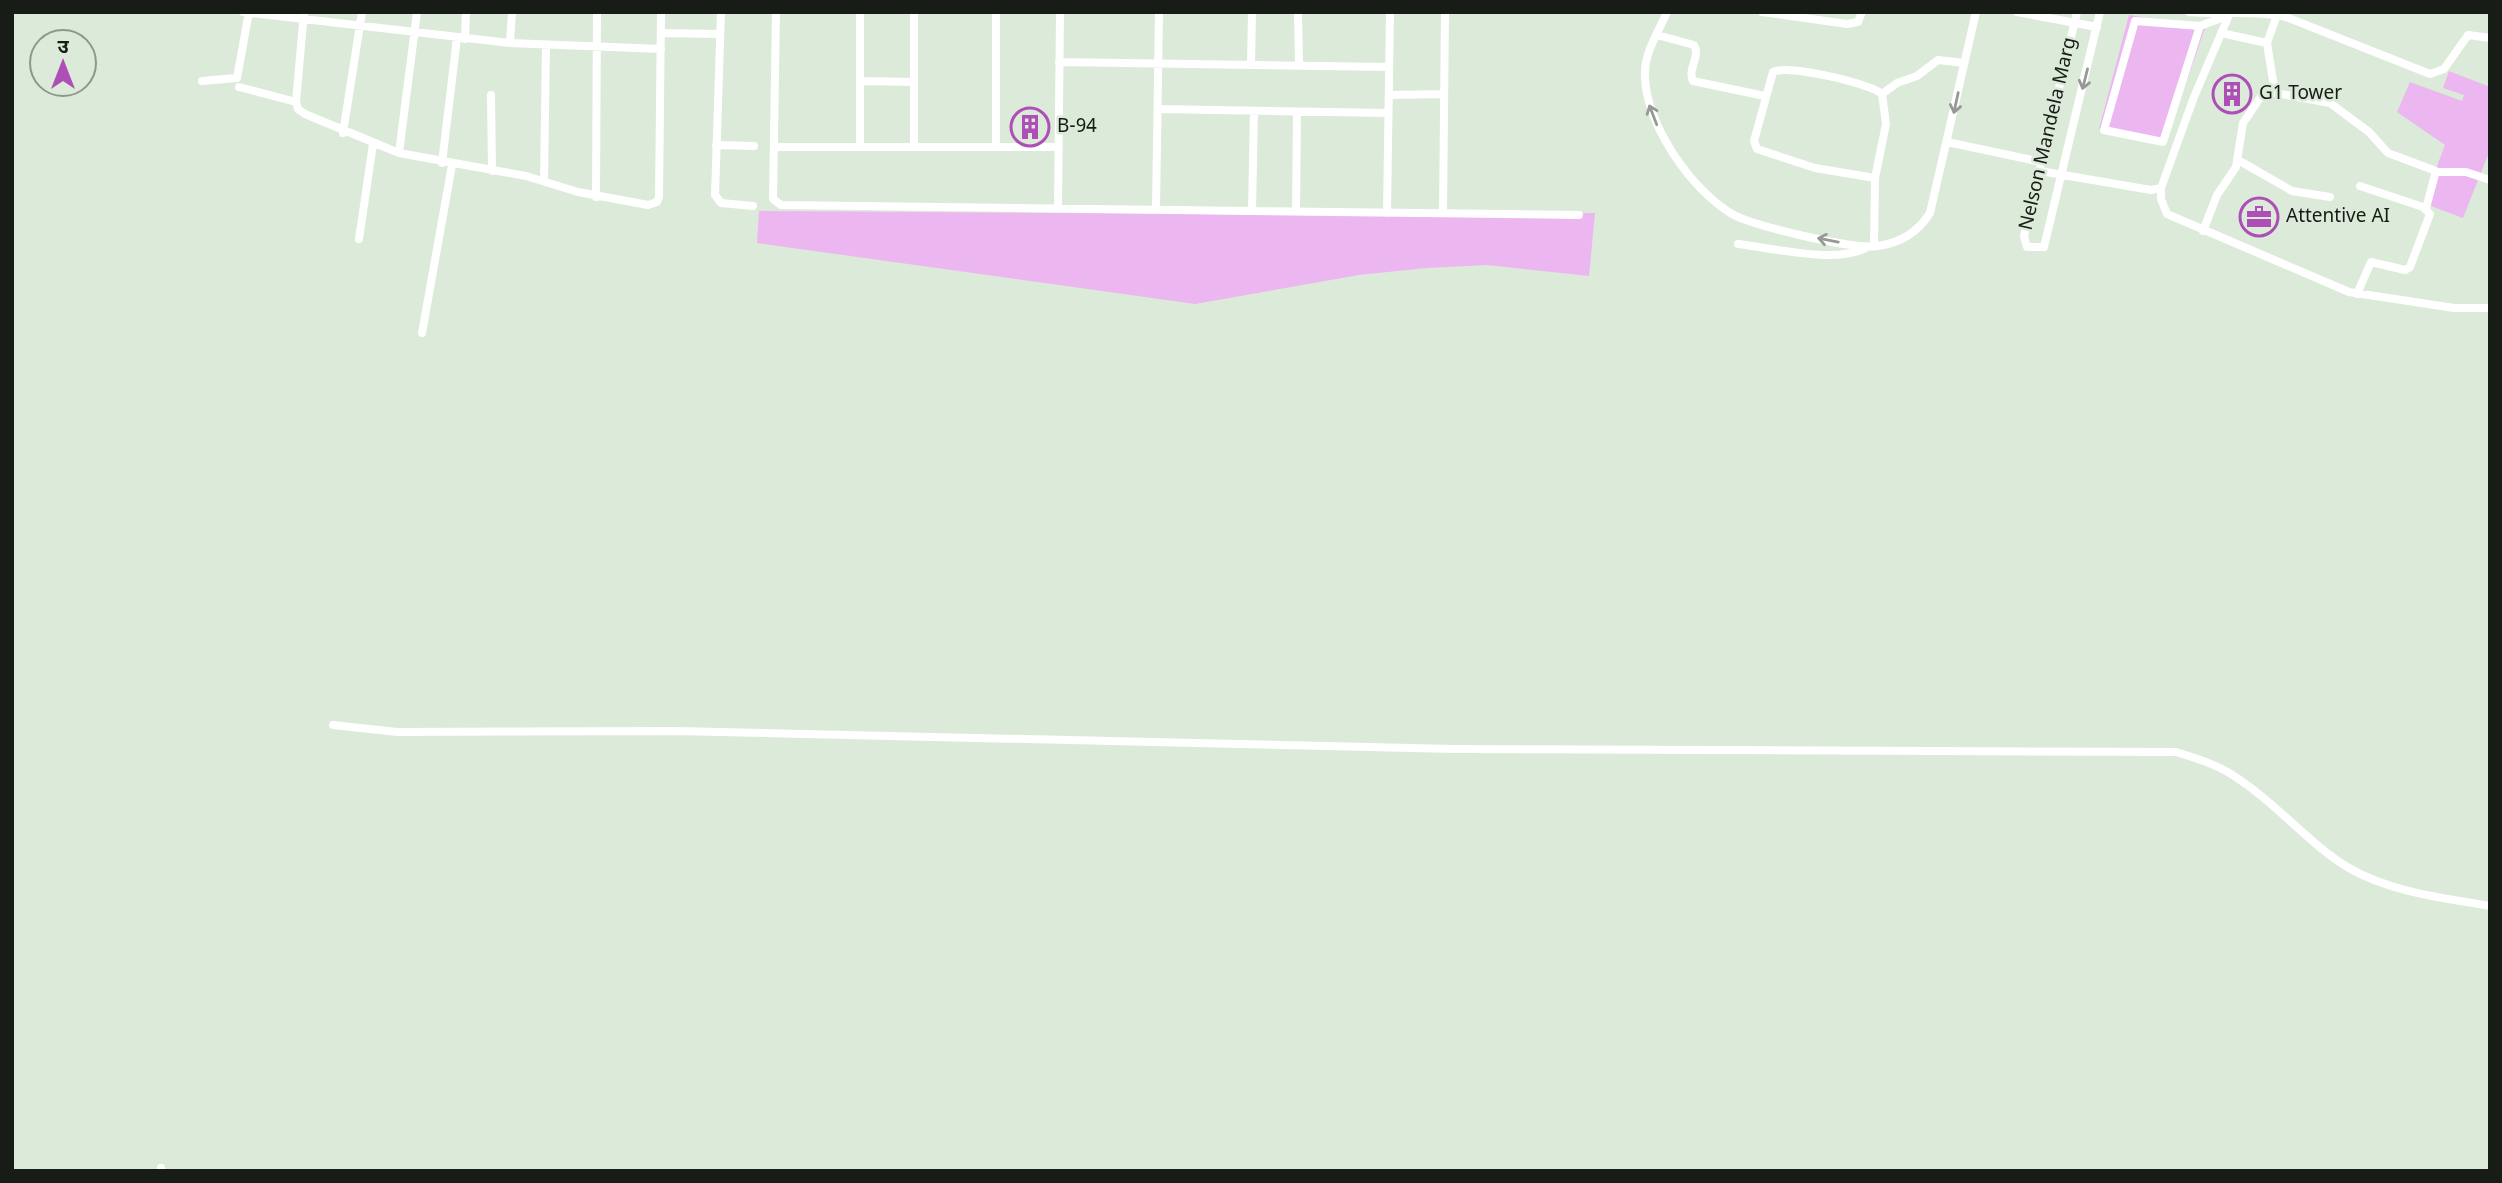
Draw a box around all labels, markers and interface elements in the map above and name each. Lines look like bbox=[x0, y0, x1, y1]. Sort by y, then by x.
north arrow bbox=[28, 28, 98, 98]
street label: Nelson Mandela Marg bbox=[2015, 35, 2083, 233]
text: उ bbox=[57, 36, 69, 61]
one-way arrow bbox=[2078, 67, 2091, 90]
building icon: G1 Tower bbox=[2211, 73, 2253, 115]
place label: G1 Tower bbox=[2259, 82, 2342, 107]
one-way arrow bbox=[1948, 91, 1962, 114]
one-way arrow bbox=[1646, 105, 1659, 127]
building icon: B-94 bbox=[1009, 106, 1051, 148]
place label: B-94 bbox=[1057, 115, 1097, 140]
office icon: Attentive AI bbox=[2238, 196, 2280, 238]
place label: Attentive AI bbox=[2286, 205, 2390, 230]
one-way arrow bbox=[1817, 232, 1840, 246]

